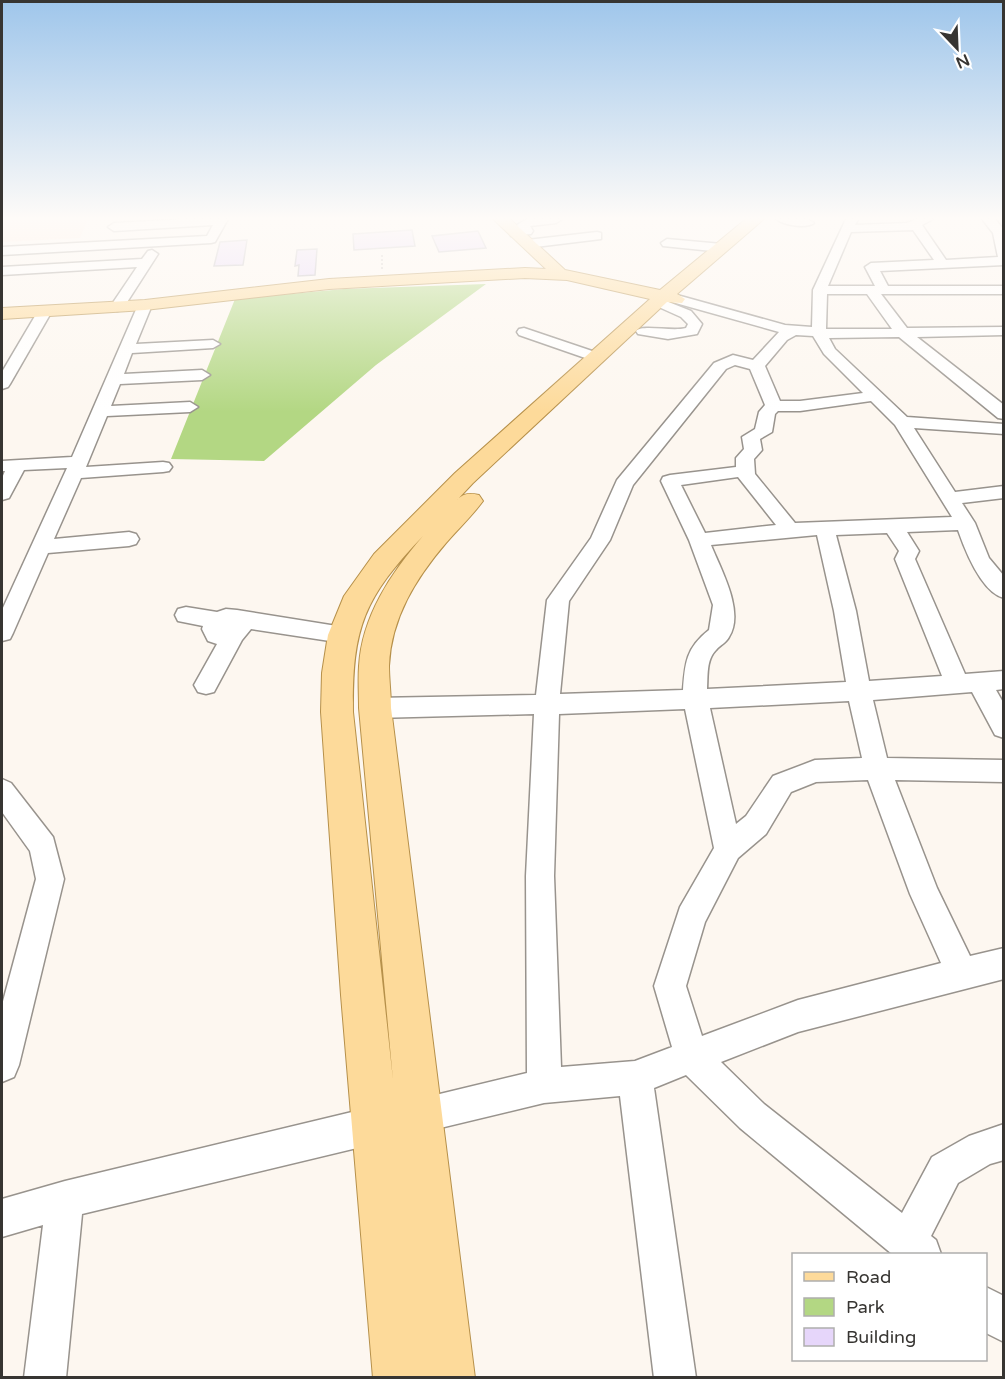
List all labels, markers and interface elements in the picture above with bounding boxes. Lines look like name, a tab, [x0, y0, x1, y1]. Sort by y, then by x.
north arrow	[927, 18, 987, 78]
text: N	[953, 49, 972, 73]
legend	[792, 1253, 987, 1361]
text: Road	[846, 1266, 891, 1288]
text: Park	[846, 1296, 885, 1318]
text: Building	[846, 1326, 916, 1348]

